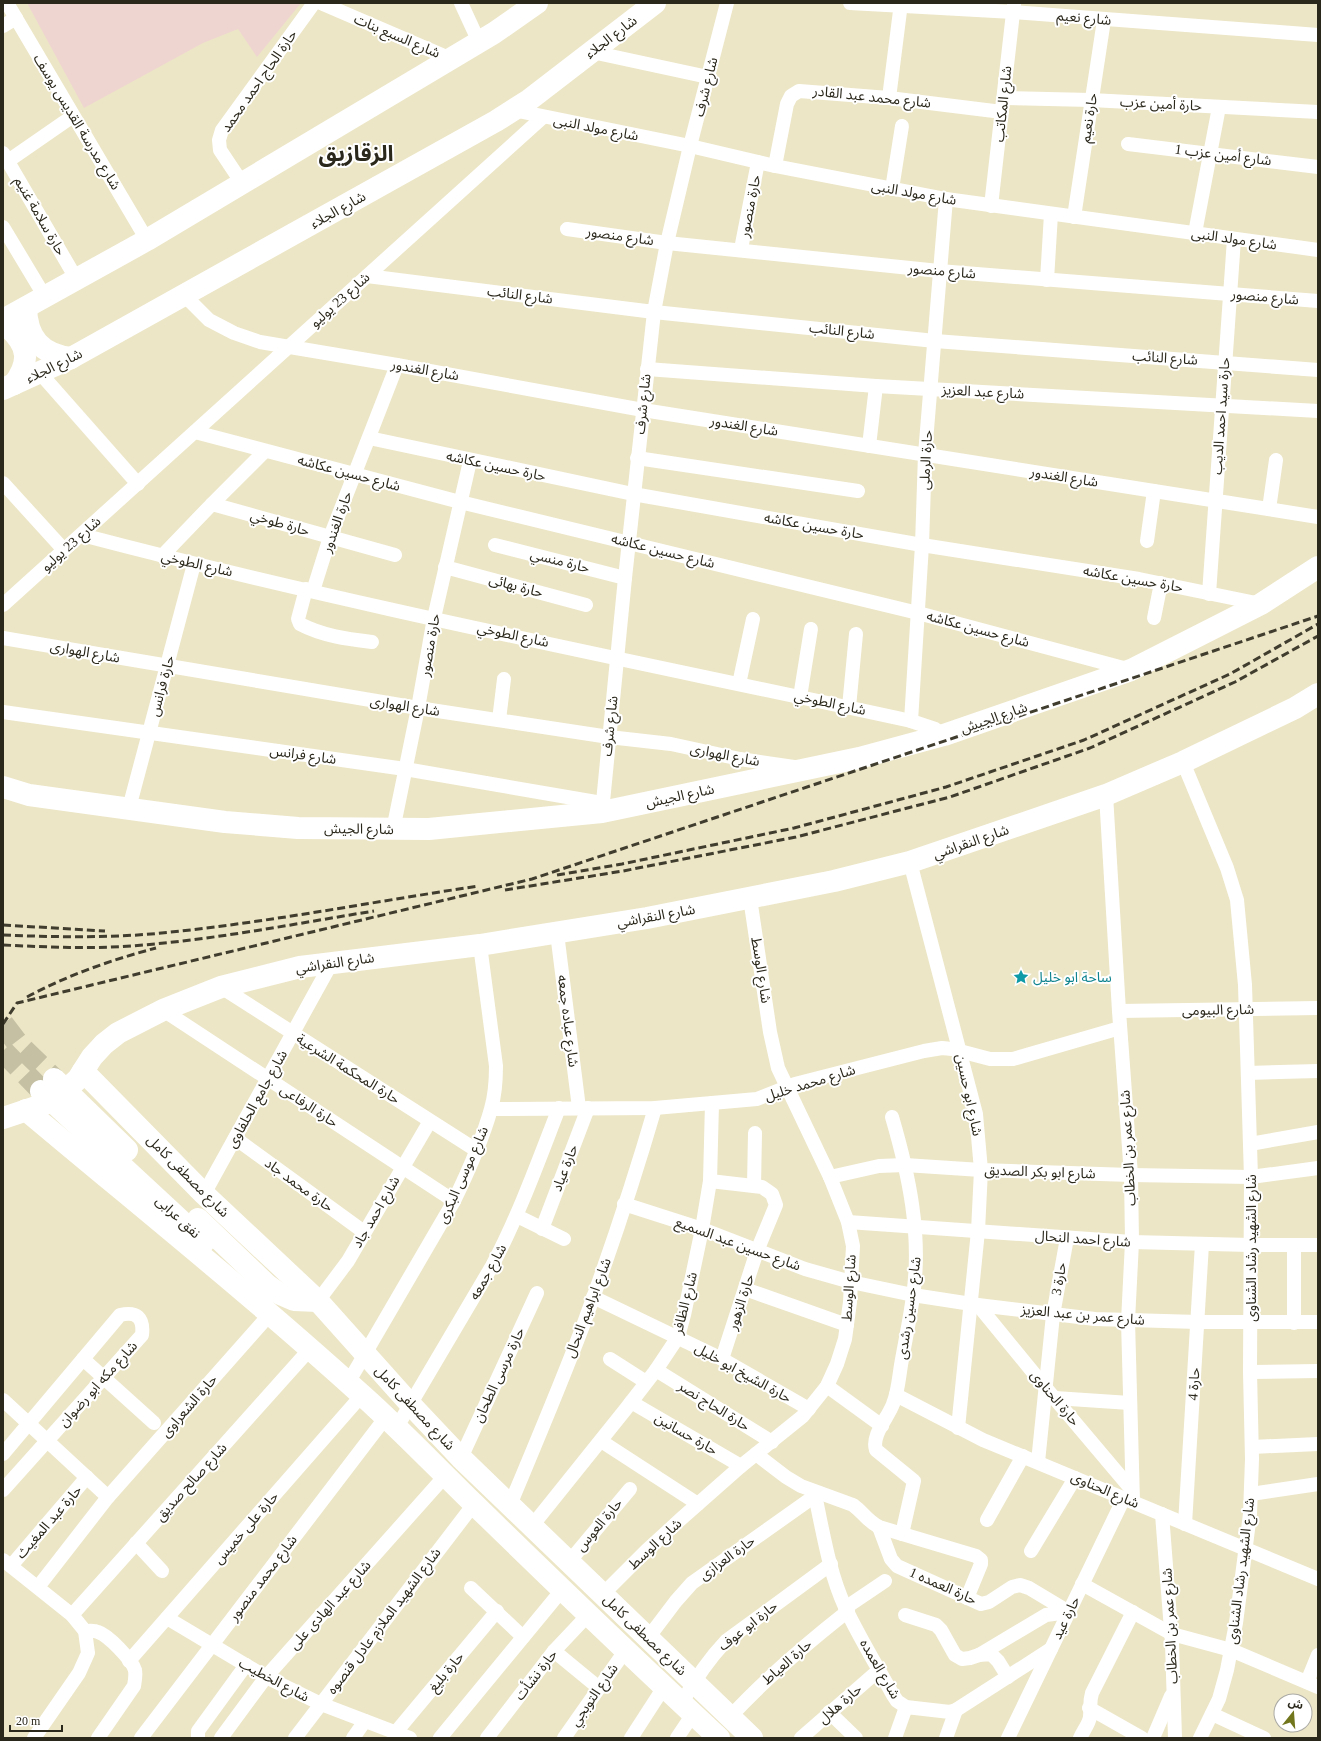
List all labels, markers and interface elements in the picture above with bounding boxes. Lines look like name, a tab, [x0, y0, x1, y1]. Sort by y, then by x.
street label: شارع نعيم	[1056, 8, 1112, 31]
street label: شارع السبع بنات	[351, 11, 442, 64]
street label: شارع الجلاء	[582, 13, 642, 64]
street label: حارة الحاج احمد محمد	[218, 27, 302, 137]
street label: شارع مدرسة القديس يوسف	[28, 51, 123, 194]
street label: شارع شرف	[691, 56, 724, 119]
street label: شارع المكاتب	[992, 65, 1017, 143]
street label: شارع محمد عبد القادر	[811, 83, 932, 114]
street label: حارة نعيم	[1078, 92, 1103, 144]
street label: حارة أمين عزب	[1120, 93, 1202, 115]
street label: شارع مولد النبى	[552, 112, 640, 147]
street label: شارع أمين عزب 1	[1173, 140, 1272, 171]
district label: الزقازيق	[319, 141, 393, 167]
street label: حارة سلامة غنيم	[9, 174, 69, 259]
street label: حارة منصور	[736, 174, 764, 240]
street label: شارع مولد النبى	[870, 178, 958, 211]
street label: شارع الجلاء	[308, 189, 370, 234]
street label: شارع منصور	[584, 224, 655, 251]
street label: شارع مولد النبى	[1190, 226, 1278, 255]
street label: شارع منصور	[906, 260, 977, 284]
street label: شارع 23 يوليو	[307, 269, 375, 333]
street label: شارع النائب	[486, 284, 554, 309]
street label: شارع منصور	[1229, 286, 1300, 310]
street label: شارع النائب	[808, 320, 875, 345]
street label: شارع الجلاء	[23, 346, 86, 389]
street label: شارع النائب	[1131, 348, 1198, 371]
street label: شارع الغندور	[388, 356, 460, 386]
street label: حارة سيد احمد الديب	[1209, 357, 1234, 475]
street label: شارع شرف	[632, 373, 657, 435]
street label: شارع عبد العزيز	[940, 382, 1025, 405]
street label: شارع الغندور	[707, 413, 779, 442]
street label: حارة الرملى	[917, 430, 936, 490]
street label: حارة حسين عكاشه	[445, 448, 547, 485]
street label: شارع حسين عكاشه	[295, 452, 402, 497]
street label: شارع الغندور	[1027, 464, 1099, 493]
street label: حارة الغندور	[319, 489, 356, 556]
street label: حارة طوخي	[248, 507, 311, 542]
street label: حارة حسين عكاشه	[763, 510, 865, 543]
street label: شارع 23 يوليو	[38, 513, 106, 577]
street label: شارع حسين عكاشه	[609, 531, 716, 574]
street label: حارة منسي	[528, 546, 591, 579]
street label: شارع الطوخي	[159, 548, 234, 583]
street label: حارة حسين عكاشه	[1082, 563, 1184, 596]
street label: حارة بهائى	[487, 572, 545, 601]
street label: شارع حسين عكاشه	[924, 608, 1031, 653]
street label: حارة منصور	[417, 613, 444, 679]
street label: شارع الطوخي	[475, 620, 550, 653]
street label: شارع الهوارى	[48, 638, 121, 668]
street label: حارة فرانس	[147, 654, 178, 718]
street label: شارع الطوخي	[792, 688, 867, 721]
street label: شارع الهوارى	[369, 693, 441, 722]
street label: شارع شرف	[599, 695, 624, 757]
street label: شارع الجيش	[959, 700, 1030, 739]
street label: شارع الهوارى	[688, 741, 761, 772]
street label: شارع فرانس	[268, 743, 337, 770]
street label: شارع الجيش	[644, 781, 716, 814]
street label: شارع الجيش	[324, 821, 394, 840]
street label: شارع النقراشي	[931, 822, 1012, 865]
street label: شارع النقراشي	[616, 902, 697, 933]
street label: شارع الوسط	[745, 936, 774, 1005]
street label: شارع النقراشي	[295, 950, 376, 979]
place icon: ساحة ابو خليل	[1012, 968, 1030, 986]
place label: ساحة ابو خليل	[1033, 970, 1112, 986]
street label: شارع عباده جمعه	[552, 974, 581, 1068]
street label: شارع البيومى	[1182, 1002, 1254, 1021]
street label: حارة المحكمة الشرعية	[293, 1031, 402, 1108]
street label: شارع جامع الحلفاوى	[224, 1048, 293, 1152]
street label: شارع ابو حسين	[950, 1053, 985, 1138]
street label: شارع محمد خليل	[763, 1062, 858, 1107]
street label: حارة الرفاعى	[277, 1082, 341, 1131]
street label: شارع عمر بن الخطاب	[1117, 1089, 1142, 1206]
street label: شارع موسى البكرى	[435, 1124, 494, 1227]
street label: شارع مصطفى كامل	[142, 1132, 232, 1222]
street label: حارة عياد	[549, 1142, 582, 1194]
street label: حارة محمد جاد	[261, 1155, 336, 1215]
street label: شارع ابو بكر الصديق	[984, 1163, 1096, 1184]
street label: شارع احمد جاد	[349, 1173, 405, 1252]
street label: شارع الشهيد رشاد الشناوى	[1244, 1174, 1262, 1322]
street label: نفق عرابى	[151, 1193, 203, 1243]
street label: شارع حسين عبد السميع	[672, 1214, 803, 1276]
street label: شارع احمد النحال	[1034, 1228, 1131, 1253]
street label: شارع جمعه	[467, 1242, 512, 1304]
street label: شارع الوسط	[839, 1254, 862, 1322]
street label: شارع ابراهيم النحال	[562, 1256, 617, 1361]
street label: شارع حسين رشدى	[894, 1256, 927, 1361]
street label: حارة 3	[1049, 1261, 1070, 1297]
street label: شارع الظافر	[670, 1270, 703, 1337]
street label: حارة الزهور	[725, 1272, 758, 1333]
street label: شارع عمر بن عبد العزيز	[1019, 1302, 1146, 1331]
street label: حارة مرسى الطحان	[470, 1325, 528, 1425]
street label: شارع مكه ابو رضوان	[56, 1338, 143, 1432]
street label: حارة الشيخ ابو خليل	[691, 1340, 794, 1408]
street label: شارع مصطفى كامل	[370, 1363, 458, 1455]
street label: حارة الحناوى	[1027, 1367, 1083, 1429]
street label: حارة 4	[1185, 1367, 1204, 1401]
street label: حارة الشعراوى	[158, 1372, 221, 1441]
street label: حارة الحاج نصر	[673, 1378, 752, 1436]
street label: حارة حسانين	[652, 1410, 720, 1459]
street label: شارع صالح صديق	[152, 1440, 232, 1526]
street label: شارع الحناوى	[1068, 1469, 1141, 1514]
street label: حارة عبد المغيث	[13, 1482, 86, 1562]
street label: حارة على خميس	[211, 1489, 282, 1568]
street label: حارة العوس	[573, 1496, 626, 1555]
street label: شارع الشهيد رشاد الشناوى	[1225, 1497, 1260, 1645]
street label: شارع الوسط	[625, 1516, 687, 1575]
street label: شارع محمد منصور	[225, 1532, 302, 1626]
street label: حارة العزازى	[696, 1533, 758, 1584]
street label: شارع الشهيد الملازم عادل قنصوه	[324, 1545, 446, 1699]
street label: شارع عبد الهادى على	[286, 1558, 376, 1654]
street label: حارة العمده 1	[907, 1564, 979, 1608]
street label: شارع عمر بن الخطاب	[1159, 1567, 1184, 1684]
street label: شارع مصطفى كامل	[598, 1592, 690, 1681]
street label: حارة عيد	[1049, 1594, 1084, 1642]
street label: حارة ابو عوف	[716, 1598, 781, 1654]
street label: حارة العياط	[759, 1636, 815, 1688]
street label: شارع العمده	[854, 1637, 903, 1703]
street label: حارة نشأت	[510, 1646, 561, 1704]
street label: حارة بليغ	[425, 1649, 469, 1697]
street label: شارع الخطيب	[235, 1655, 312, 1707]
street label: شارع التوبجي	[567, 1661, 624, 1731]
street label: حارة هلال	[815, 1681, 865, 1728]
north arrow	[1273, 1693, 1313, 1733]
text: ش	[1287, 1695, 1305, 1712]
scale bar	[10, 1707, 62, 1733]
text: 20 m	[16, 1714, 41, 1728]

